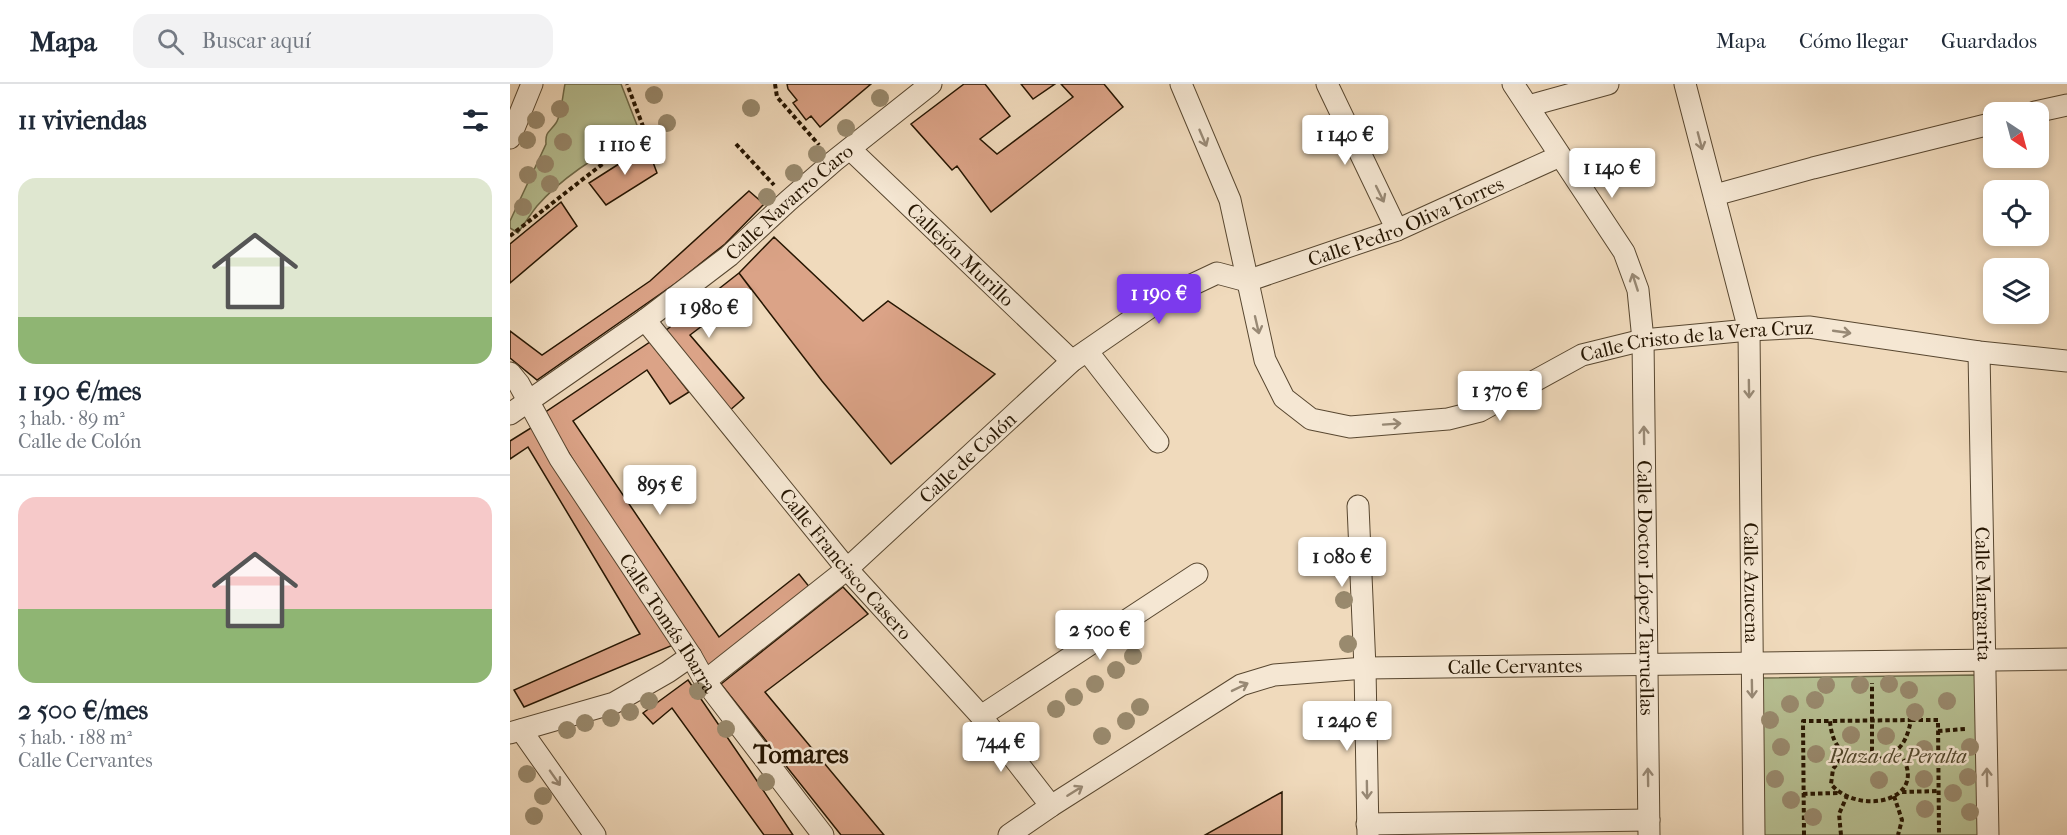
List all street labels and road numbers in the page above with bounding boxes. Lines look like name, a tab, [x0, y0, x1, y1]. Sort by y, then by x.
street label: Calle Navarro Caro	[721, 139, 858, 265]
street label: Calle Pedro Oliva Torres	[1305, 172, 1507, 271]
street label: Callejón Murillo	[902, 199, 1019, 312]
street label: Calle Cristo de la Vera Cruz	[1578, 316, 1814, 367]
street label: Calle de Colón	[915, 407, 1021, 508]
street label: Calle Doctor López Tarruellas	[1632, 460, 1659, 716]
street label: Calle Francisco Casero	[774, 484, 917, 645]
street label: Calle Azucena	[1739, 522, 1763, 644]
street label: Calle Margarita	[1970, 527, 1996, 662]
street label: Calle Tomás Ibarra	[614, 549, 721, 698]
street label: Calle Cervantes	[1447, 654, 1582, 679]

